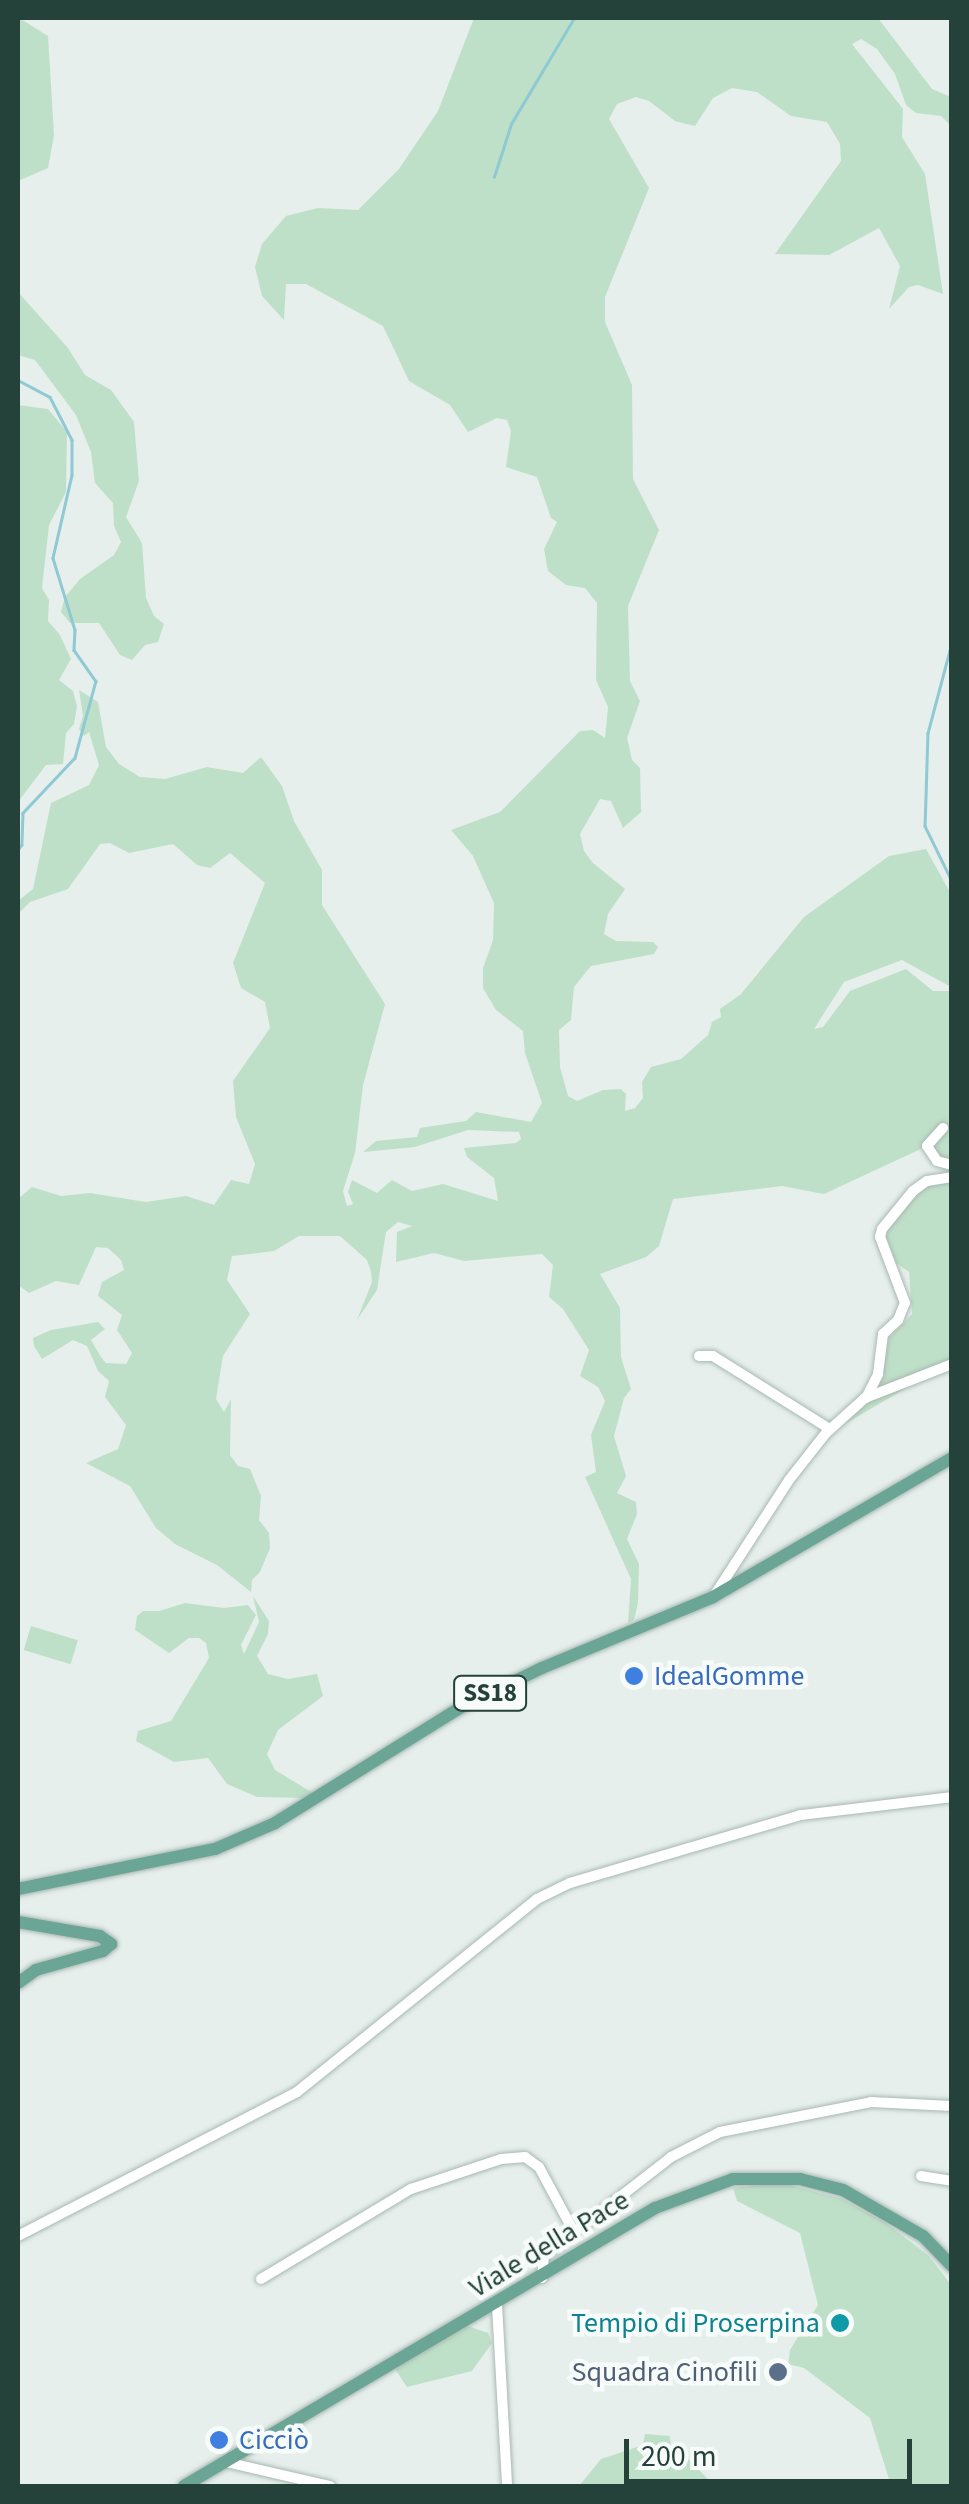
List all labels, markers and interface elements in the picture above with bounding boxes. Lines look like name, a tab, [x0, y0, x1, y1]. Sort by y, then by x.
place label: IdealGomme	[654, 1659, 804, 1693]
marker: IdealGomme	[623, 1665, 645, 1687]
road number: SS18	[452, 1673, 528, 1713]
street label: Viale della Pace	[463, 2183, 635, 2305]
place label: Tempio di Proserpina	[571, 2306, 820, 2340]
marker: Tempio di Proserpina	[829, 2312, 851, 2334]
place label: Squadra Cinofili	[571, 2355, 758, 2389]
marker: Squadra Cinofili	[767, 2361, 789, 2383]
scale bar	[629, 2419, 916, 2481]
place label: Cicciò	[239, 2423, 309, 2457]
marker: Cicciò	[208, 2429, 230, 2451]
text: 200 m	[641, 2435, 717, 2478]

